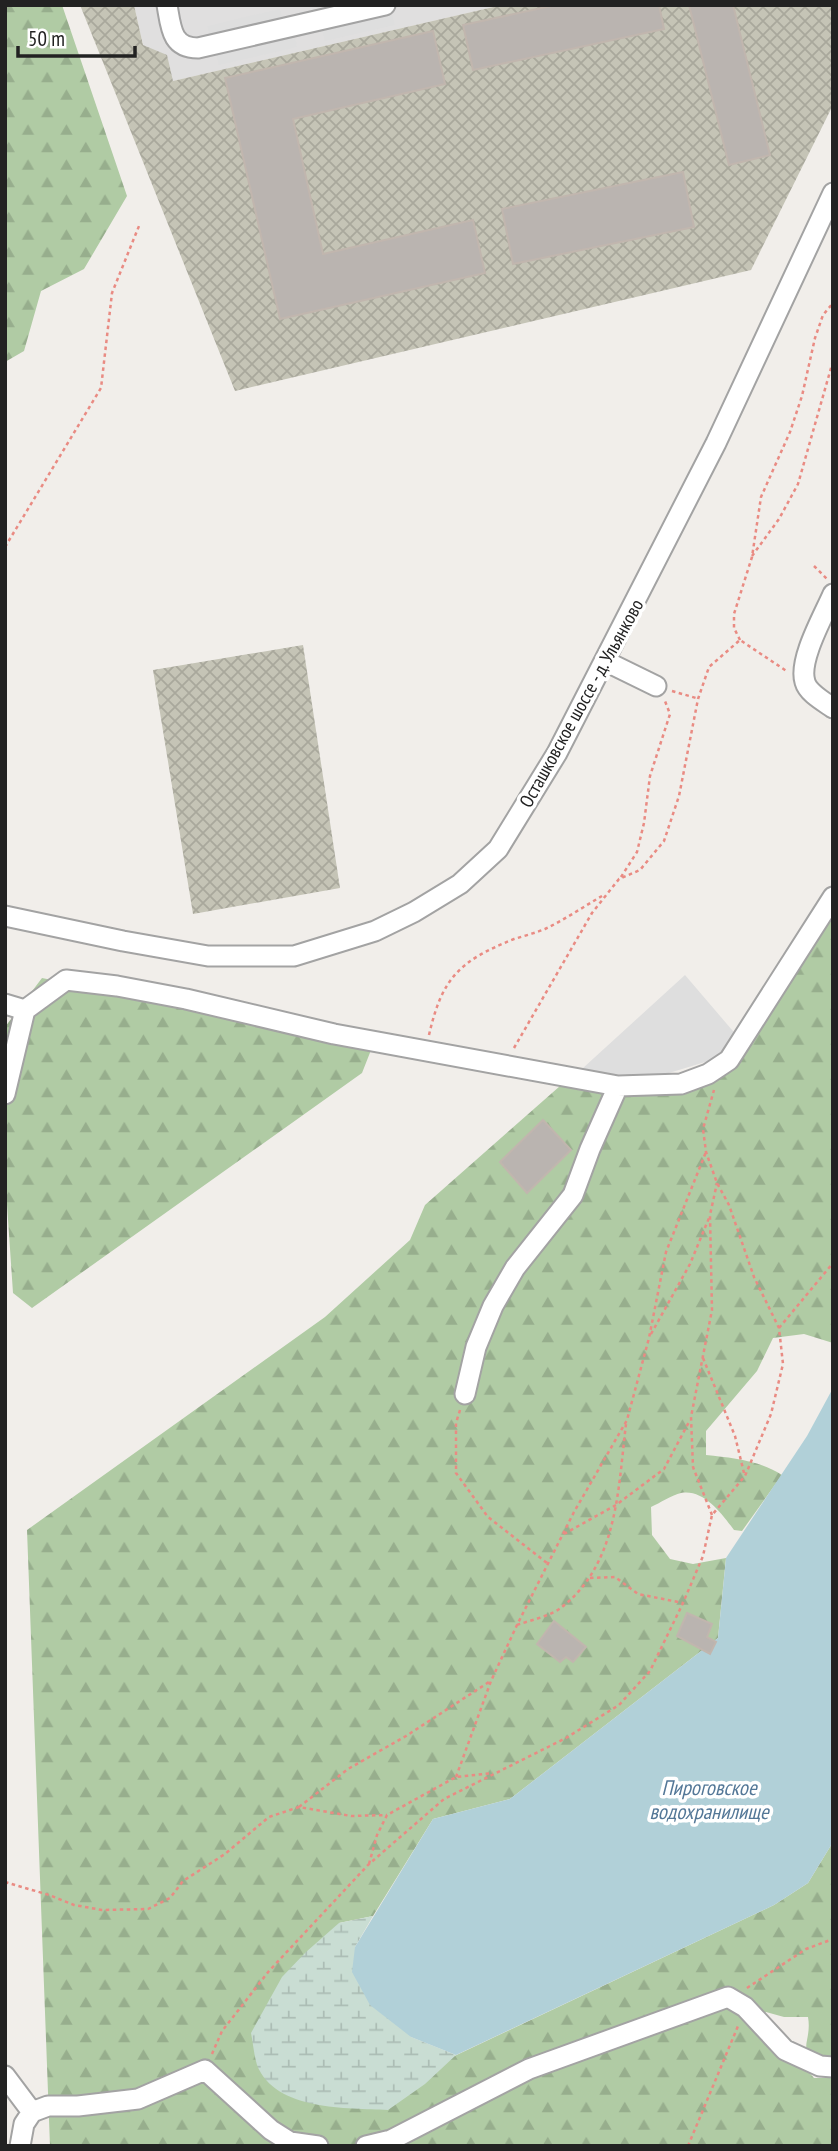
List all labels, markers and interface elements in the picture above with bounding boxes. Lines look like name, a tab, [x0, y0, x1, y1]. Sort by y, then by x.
scale bar	[18, 14, 135, 58]
text: 50 m	[28, 25, 65, 52]
street label: Осташковское шоссе - д. Ульянково	[514, 595, 648, 811]
water label: Пироговское водохранилище	[649, 1774, 770, 1825]

